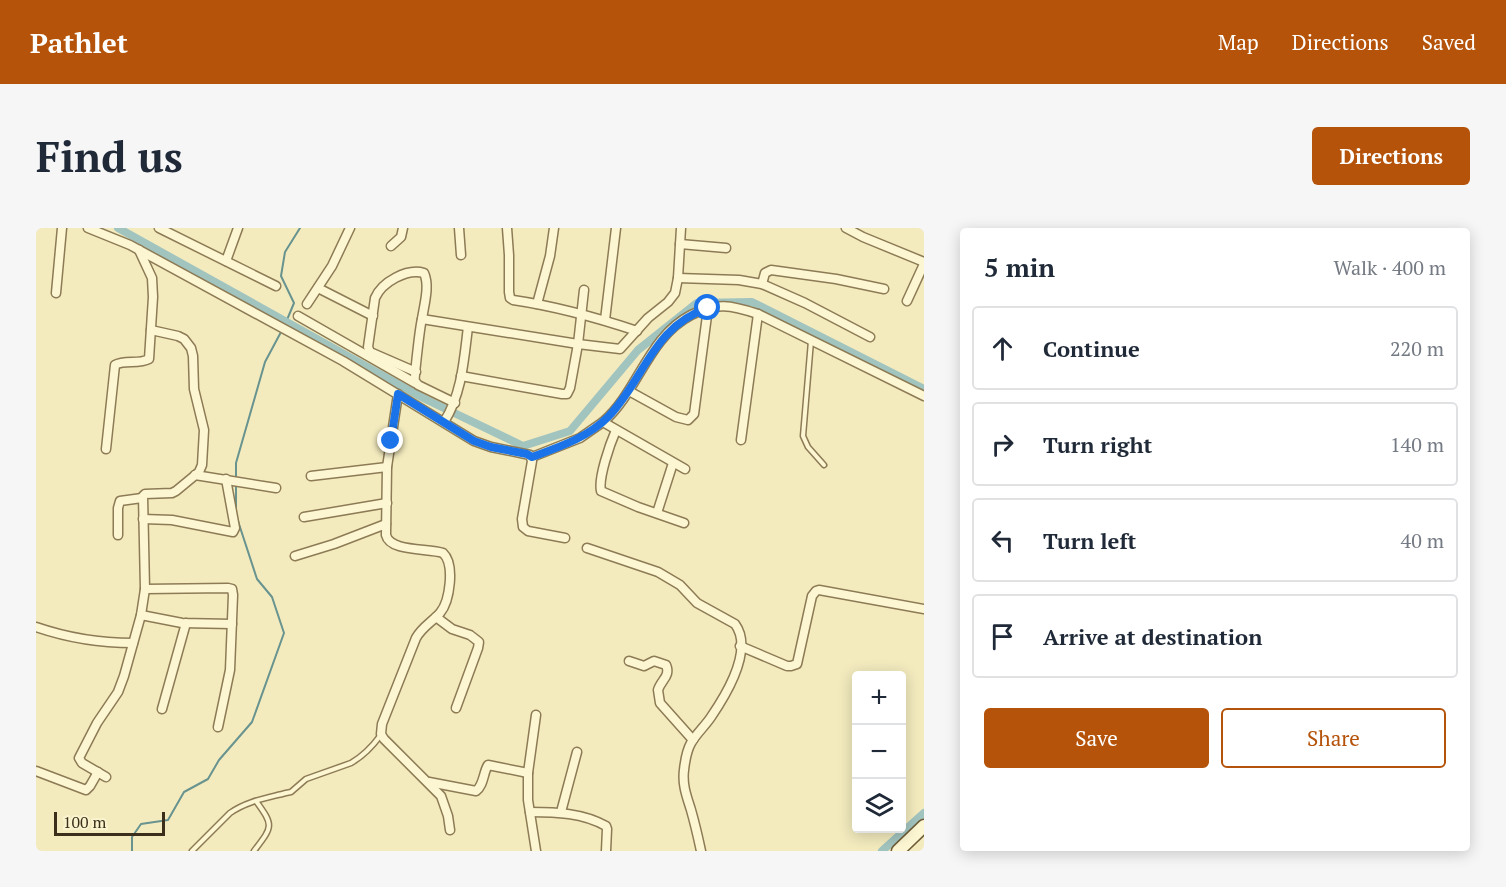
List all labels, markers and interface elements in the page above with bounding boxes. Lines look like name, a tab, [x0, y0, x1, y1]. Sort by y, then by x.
text: Pathlet	[30, 24, 128, 61]
text: Map	[1218, 28, 1259, 56]
text: Directions	[1292, 28, 1389, 56]
text: Saved	[1422, 28, 1476, 56]
button: Directions	[1312, 127, 1470, 185]
text: Find us	[36, 128, 183, 184]
text: 5 min	[984, 250, 1055, 284]
text: Walk · 400 m	[1334, 254, 1446, 281]
route start	[694, 294, 720, 320]
icon: ahead	[986, 332, 1019, 365]
text: Continue	[1043, 334, 1140, 363]
text: 220 m	[1390, 335, 1444, 362]
route end	[377, 427, 403, 453]
icon: right	[986, 428, 1019, 461]
text: Turn right	[1043, 430, 1152, 459]
text: 140 m	[1390, 431, 1444, 458]
icon: left	[986, 524, 1019, 557]
text: Turn left	[1043, 526, 1136, 555]
text: 40 m	[1401, 527, 1444, 554]
icon: arrive	[986, 620, 1019, 653]
text: Arrive at destination	[1043, 622, 1262, 651]
map controls	[852, 671, 906, 833]
button: +	[852, 671, 906, 725]
button: Save	[984, 708, 1209, 768]
button: Share	[1221, 708, 1446, 768]
button: −	[852, 725, 906, 779]
button: layers	[852, 779, 906, 833]
scale bar	[54, 809, 165, 836]
text: 100 m	[63, 811, 106, 833]

